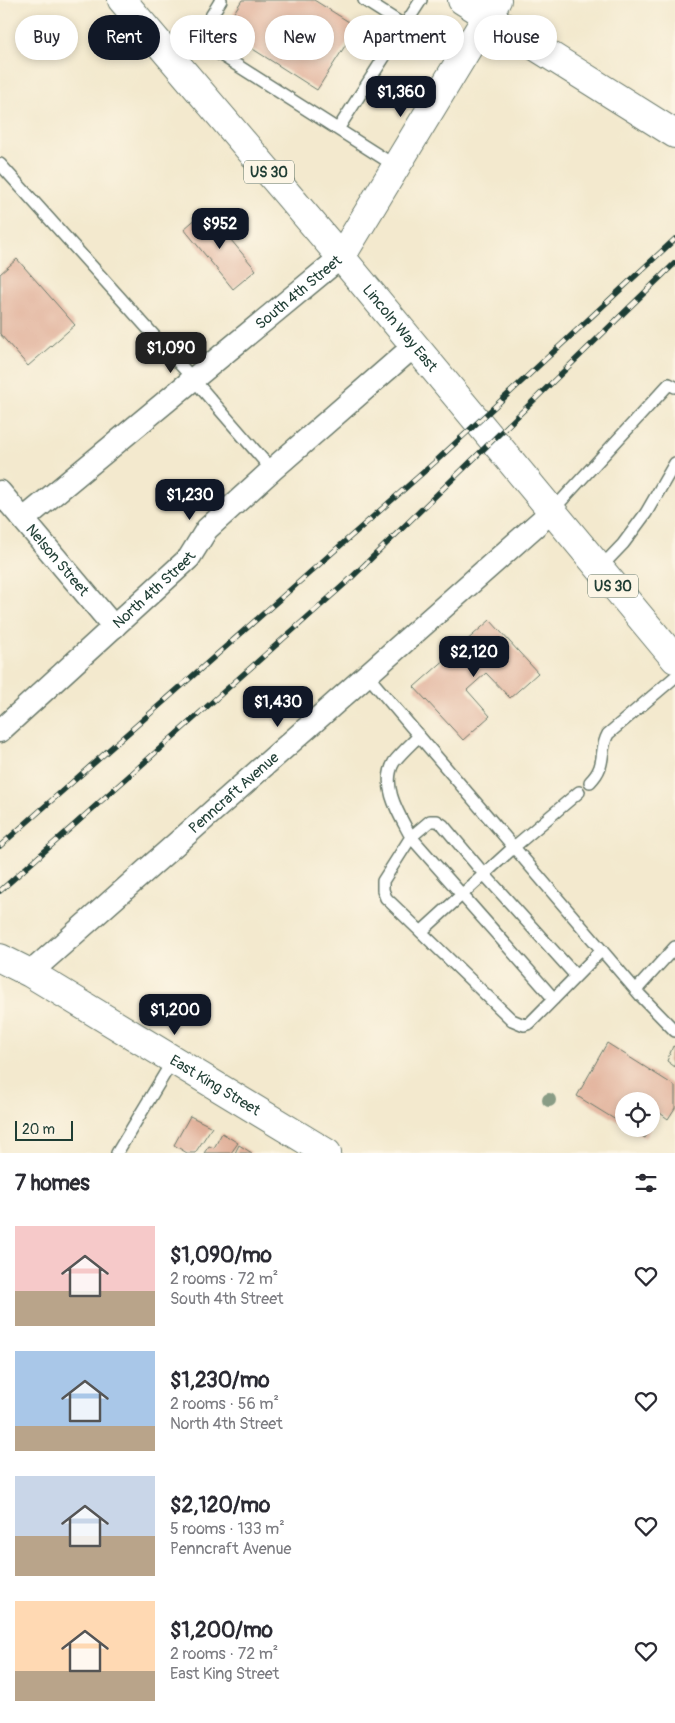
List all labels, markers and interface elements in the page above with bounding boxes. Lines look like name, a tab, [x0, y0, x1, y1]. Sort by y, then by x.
chip: Buy	[15, 15, 78, 60]
chip: Rent	[88, 15, 160, 60]
chip: Filters	[170, 15, 255, 60]
chip: New	[265, 15, 334, 60]
chip: Apartment	[344, 15, 464, 60]
chip: House	[474, 15, 557, 60]
pin: $1,360	[360, 76, 442, 118]
text: $1,360	[377, 82, 425, 102]
road number: US 30	[244, 160, 294, 183]
pin: $952	[190, 208, 250, 250]
text: $952	[203, 214, 237, 234]
street label: South 4th Street	[252, 251, 347, 334]
street label: Lincoln Way East	[358, 281, 442, 377]
pin: $1,090	[130, 332, 212, 374]
text: $1,090	[146, 338, 196, 358]
pin: $1,230	[149, 478, 231, 521]
text: $1,230	[166, 485, 214, 505]
street label: Nelson Street	[21, 520, 93, 601]
street label: North 4th Street	[109, 548, 201, 633]
road number: US 30	[588, 574, 638, 598]
pin: $2,120	[433, 636, 515, 678]
text: $2,120	[450, 642, 498, 662]
pin: $1,430	[237, 686, 319, 728]
text: $1,430	[254, 692, 302, 712]
street label: Penncraft Avenue	[185, 748, 283, 838]
pin: $1,200	[134, 994, 216, 1036]
text: $1,200	[150, 1000, 200, 1020]
street label: East King Street	[166, 1051, 264, 1121]
map controls	[615, 1092, 660, 1137]
button: locate	[615, 1092, 660, 1137]
scale bar	[15, 1118, 72, 1141]
text: 20 m	[22, 1121, 55, 1138]
icon: filters	[632, 1169, 660, 1197]
text: 7 homes	[15, 1170, 90, 1197]
text: $1,090/mo	[170, 1242, 272, 1269]
icon: home	[55, 1246, 115, 1306]
icon: heart	[632, 1262, 660, 1290]
text: 2 rooms · 72 m²	[170, 1269, 278, 1289]
text: South 4th Street	[170, 1289, 284, 1309]
text: $1,230/mo	[170, 1367, 270, 1394]
icon: home	[55, 1371, 115, 1431]
icon: heart	[632, 1387, 660, 1415]
text: 2 rooms · 56 m²	[170, 1394, 279, 1414]
text: North 4th Street	[170, 1414, 283, 1434]
text: $2,120/mo	[170, 1492, 270, 1519]
icon: home	[55, 1496, 115, 1556]
icon: heart	[632, 1512, 660, 1540]
text: 5 rooms · 133 m²	[170, 1519, 285, 1539]
text: Penncraft Avenue	[170, 1539, 291, 1559]
text: $1,200/mo	[170, 1617, 273, 1644]
icon: home	[55, 1621, 115, 1681]
icon: heart	[632, 1637, 660, 1665]
text: 2 rooms · 72 m²	[170, 1644, 278, 1664]
text: East King Street	[170, 1664, 279, 1684]

